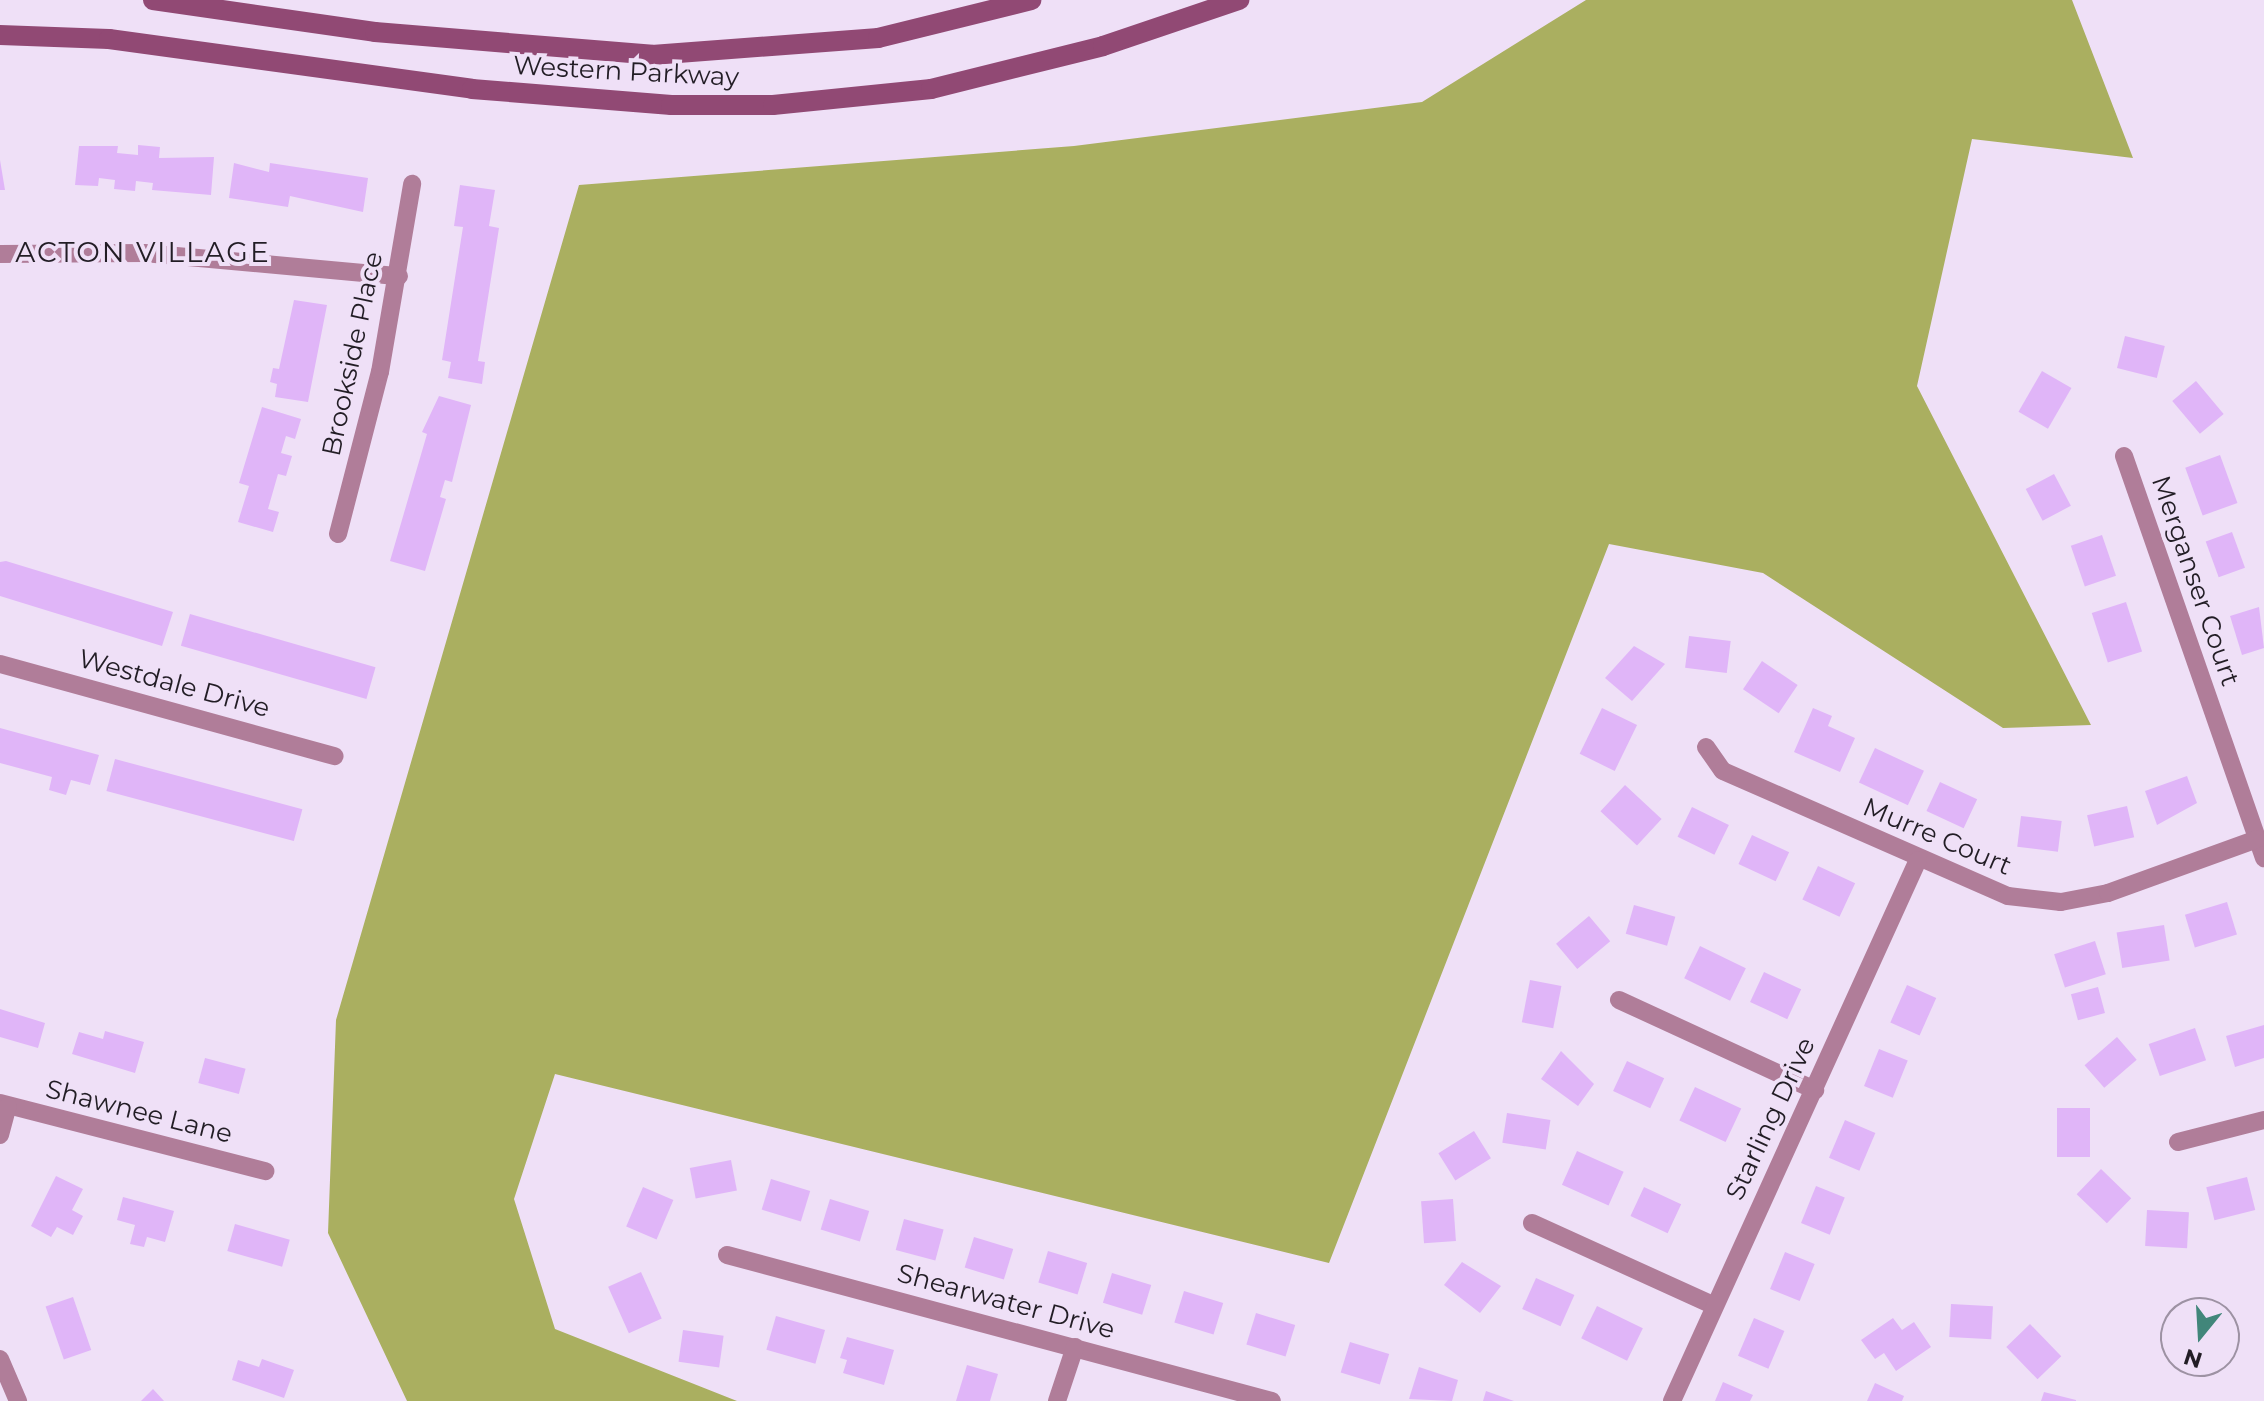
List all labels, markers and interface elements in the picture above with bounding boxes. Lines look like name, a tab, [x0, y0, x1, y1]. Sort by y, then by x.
street label: Western Parkway	[512, 51, 740, 93]
district label: ACTON VILLAGE	[15, 235, 271, 269]
street label: Brookside Place	[316, 249, 390, 459]
street label: Merganser Court	[2144, 472, 2246, 690]
street label: Westdale Drive	[75, 644, 273, 724]
street label: Murre Court	[1858, 792, 2016, 882]
street label: Starling Drive	[1720, 1033, 1822, 1205]
street label: Shawnee Lane	[42, 1074, 236, 1150]
street label: Shearwater Drive	[894, 1258, 1118, 1346]
north arrow	[2160, 1297, 2240, 1377]
text: N	[2180, 1343, 2206, 1374]

